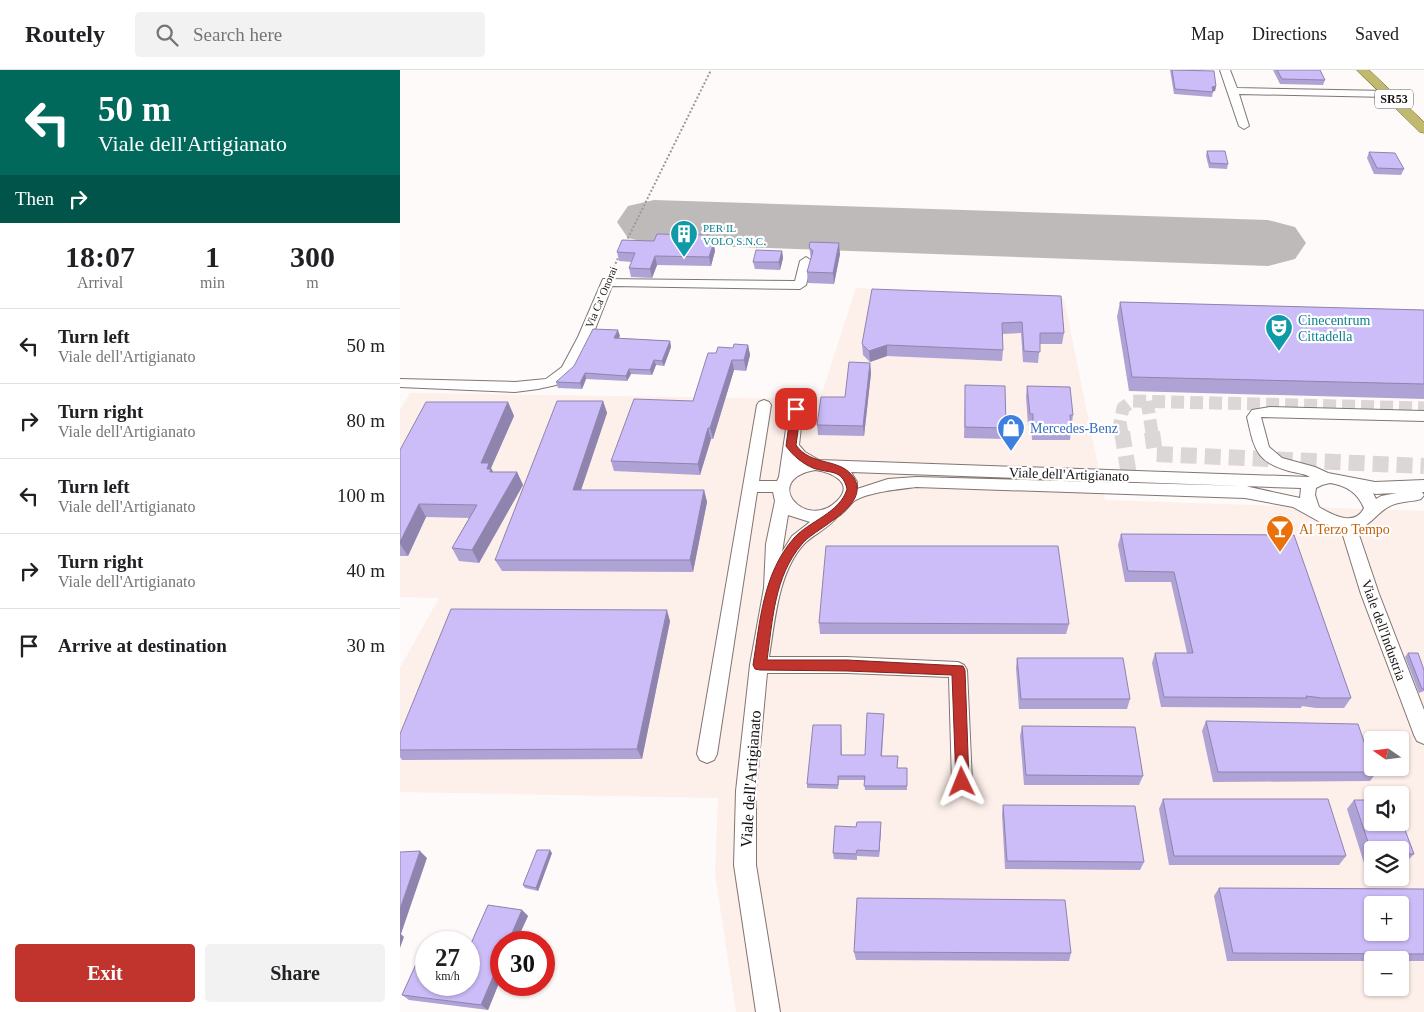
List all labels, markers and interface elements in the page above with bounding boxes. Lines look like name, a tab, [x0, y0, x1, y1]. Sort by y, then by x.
search box	[135, 12, 485, 57]
text: Routely	[25, 21, 105, 47]
icon: search	[153, 21, 181, 49]
text: Search here	[193, 24, 282, 45]
text: Map	[1191, 24, 1224, 44]
text: Directions	[1252, 24, 1327, 44]
text: Saved	[1355, 24, 1399, 44]
icon: left	[15, 90, 80, 155]
text: 50 m	[98, 90, 171, 129]
road number: SR53	[1375, 90, 1413, 108]
text: Viale dell'Artigianato	[98, 131, 287, 156]
icon: right	[64, 185, 92, 213]
text: Then	[15, 188, 54, 209]
building icon: PER IL VOLO S.N.C.	[669, 219, 699, 258]
place label: PER IL VOLO S.N.C.	[703, 222, 766, 247]
text: 18:07	[65, 240, 135, 273]
text: 1	[205, 240, 220, 273]
text: 300	[290, 240, 335, 273]
street label: Via Ca' Onorai	[583, 265, 619, 329]
text: Arrival	[77, 274, 123, 291]
text: min	[200, 274, 225, 291]
text: m	[306, 274, 319, 291]
theatre icon: Cinecentrum Cittadella	[1264, 313, 1294, 352]
place label: Cinecentrum Cittadella	[1298, 313, 1370, 344]
text: Turn left	[58, 326, 130, 347]
icon: left	[15, 332, 43, 360]
text: 50 m	[346, 335, 385, 356]
text: Viale dell'Artigianato	[58, 348, 195, 365]
pin	[775, 388, 817, 430]
icon: arrive	[782, 395, 810, 423]
text: Turn right	[58, 401, 143, 422]
icon: right	[15, 407, 43, 435]
text: 80 m	[346, 410, 385, 431]
shop icon: Mercedes-Benz	[996, 413, 1026, 452]
place label: Mercedes-Benz	[1030, 421, 1118, 436]
text: Viale dell'Artigianato	[58, 423, 195, 440]
street label: Viale dell'Artigianato	[1009, 465, 1129, 484]
text: Turn left	[58, 476, 130, 497]
icon: left	[15, 482, 43, 510]
text: 100 m	[337, 485, 385, 506]
text: Viale dell'Artigianato	[58, 498, 195, 515]
bar icon: Al Terzo Tempo	[1265, 514, 1295, 553]
place label: Al Terzo Tempo	[1299, 522, 1390, 537]
text: Turn right	[58, 551, 143, 572]
icon: right	[15, 557, 43, 585]
text: 40 m	[346, 560, 385, 581]
text: Viale dell'Artigianato	[58, 573, 195, 590]
street label: Viale dell'Industria	[1358, 578, 1409, 683]
icon: arrive	[15, 632, 43, 660]
text: Arrive at destination	[58, 635, 227, 656]
text: 30 m	[346, 635, 385, 656]
street label: Viale dell'Artigianato	[737, 710, 765, 848]
north arrow	[1364, 731, 1409, 776]
map controls	[1364, 731, 1409, 996]
position arrow	[935, 755, 987, 807]
button: sound	[1364, 786, 1409, 831]
button: layers	[1364, 841, 1409, 886]
button: +	[1364, 896, 1409, 941]
speed limit sign: 30	[490, 931, 555, 996]
button: Exit	[15, 944, 195, 1002]
button: Share	[205, 944, 385, 1002]
text: 27	[435, 944, 460, 971]
button: −	[1364, 951, 1409, 996]
text: km/h	[435, 969, 460, 983]

